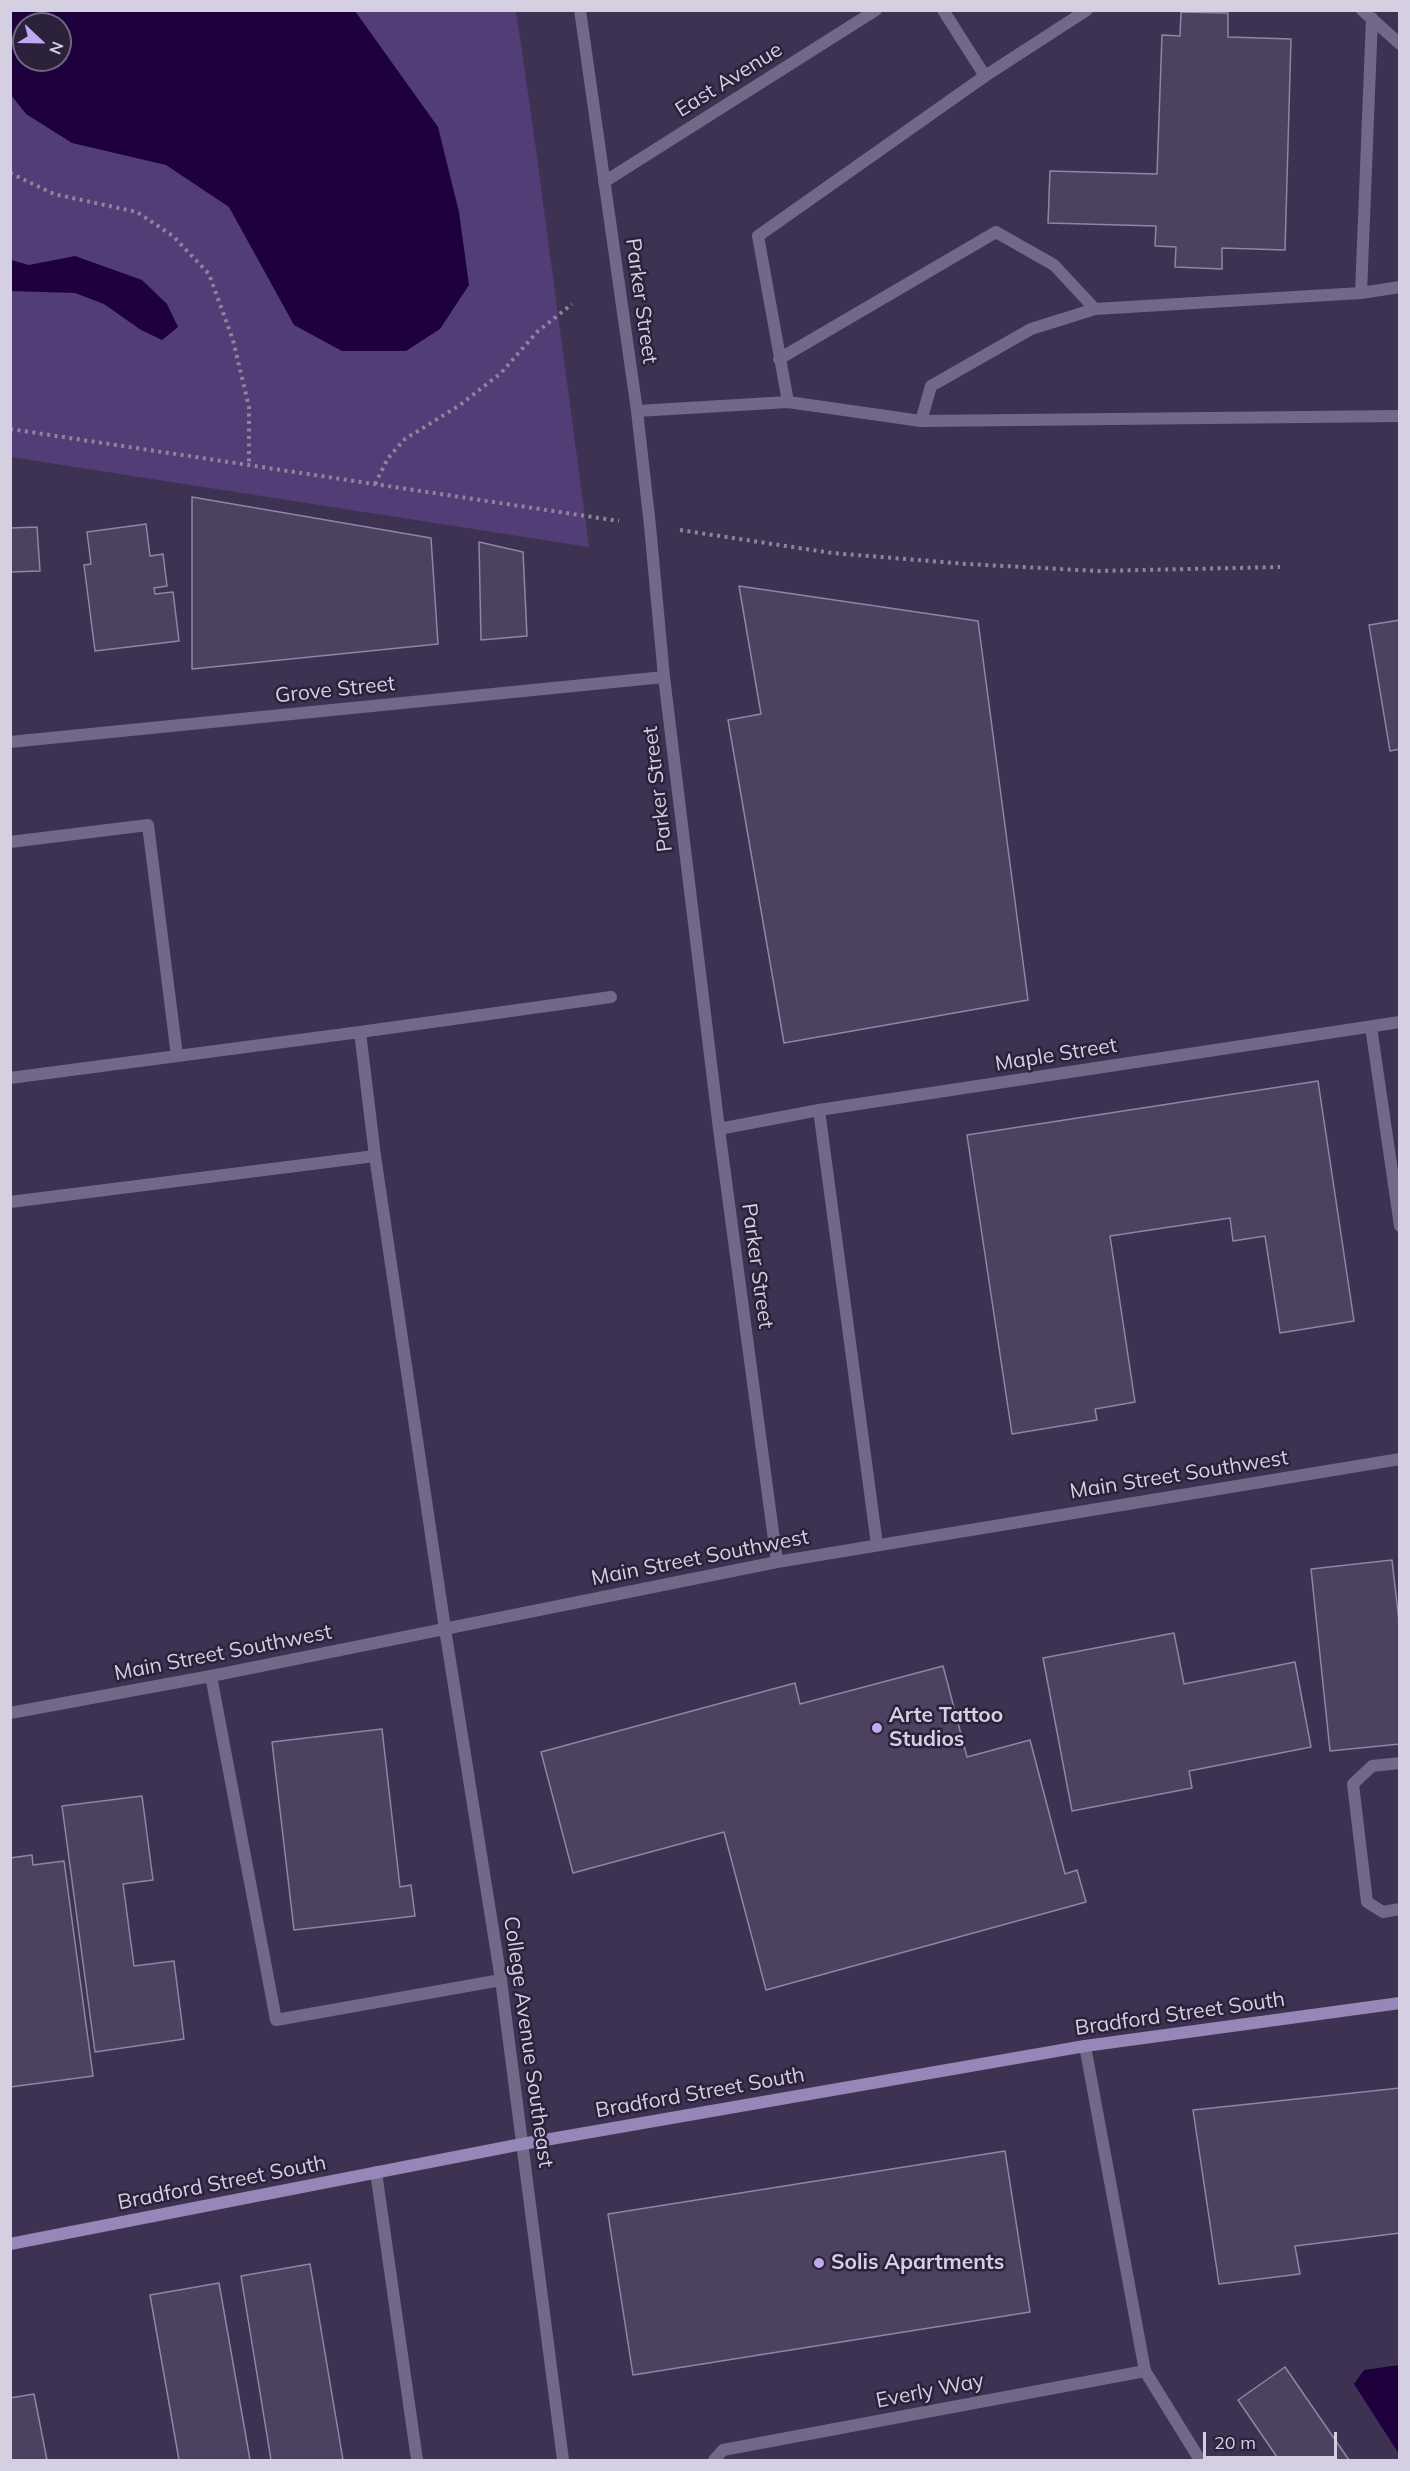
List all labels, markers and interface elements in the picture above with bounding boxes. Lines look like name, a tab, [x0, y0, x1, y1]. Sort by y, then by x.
north arrow	[12, 12, 72, 72]
street label: East Avenue	[671, 37, 787, 123]
text: N	[45, 39, 68, 57]
street label: Parker Street	[620, 237, 662, 365]
street label: Grove Street	[274, 671, 396, 709]
street label: Parker Street	[638, 725, 678, 853]
street label: Maple Street	[993, 1033, 1119, 1077]
street label: Parker Street	[736, 1202, 778, 1330]
street label: Main Street Southwest	[1068, 1445, 1290, 1505]
street label: Main Street Southwest	[589, 1525, 811, 1591]
street label: Main Street Southwest	[112, 1620, 334, 1686]
place label: Arte Tattoo Studios	[889, 1703, 1003, 1753]
marker: Arte Tattoo Studios	[870, 1721, 884, 1735]
street label: College Avenue Southeast	[498, 1915, 558, 2169]
street label: Bradford Street South	[1073, 1987, 1287, 2041]
street label: Bradford Street South	[594, 2062, 806, 2124]
street label: Bradford Street South	[116, 2150, 328, 2216]
place label: Solis Apartments	[831, 2250, 1004, 2276]
marker: Solis Apartments	[812, 2256, 826, 2270]
street label: Everly Way	[874, 2368, 986, 2414]
scale bar	[1206, 2420, 1340, 2458]
text: 20 m	[1214, 2431, 1256, 2454]

